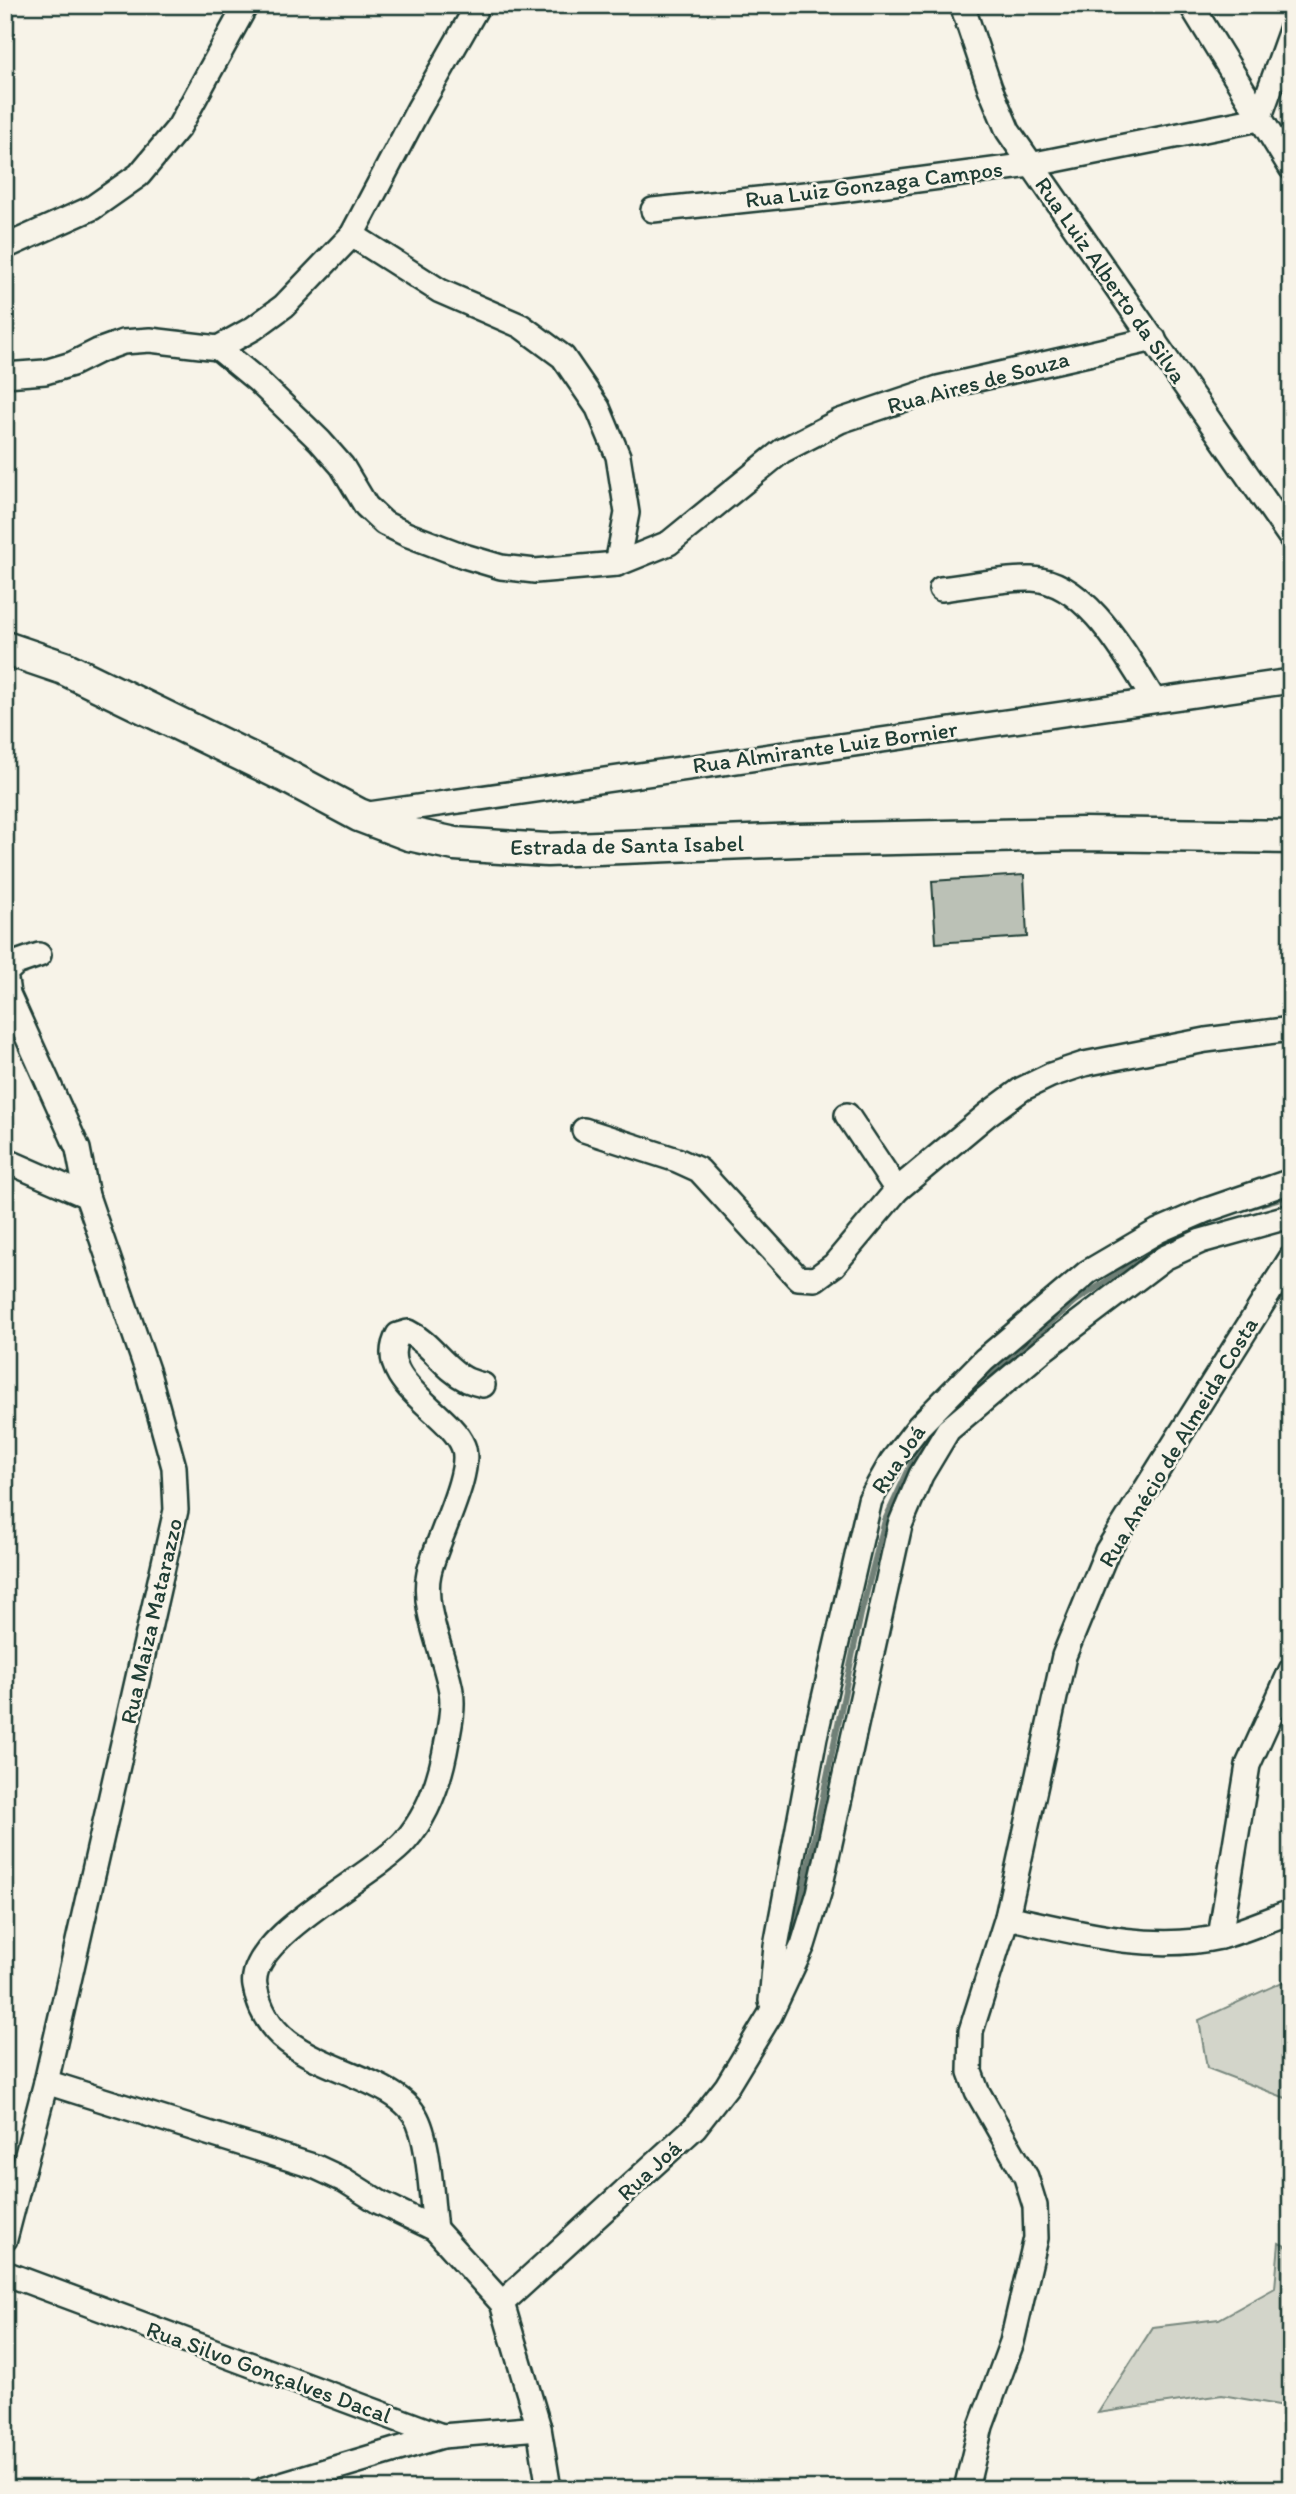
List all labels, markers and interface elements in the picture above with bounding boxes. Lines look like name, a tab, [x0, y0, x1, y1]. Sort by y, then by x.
street label: Rua Luiz Gonzaga Campos	[744, 154, 1004, 214]
street label: Rua Luiz Alberto da Silva	[1029, 171, 1193, 389]
street label: Rua Aires de Souza	[884, 344, 1072, 420]
street label: Rua Almirante Luiz Bornier	[691, 715, 959, 779]
street label: Estrada de Santa Isabel	[510, 829, 745, 861]
street label: Rua Anécio de Almeida Costa	[1092, 1312, 1264, 1572]
street label: Rua Joá	[865, 1419, 931, 1499]
street label: Rua Maiza Matarazzo	[114, 1515, 188, 1727]
street label: Rua Joá	[611, 2133, 687, 2207]
street label: Rua Silvo Gonçalves Dacal	[143, 2315, 396, 2430]

